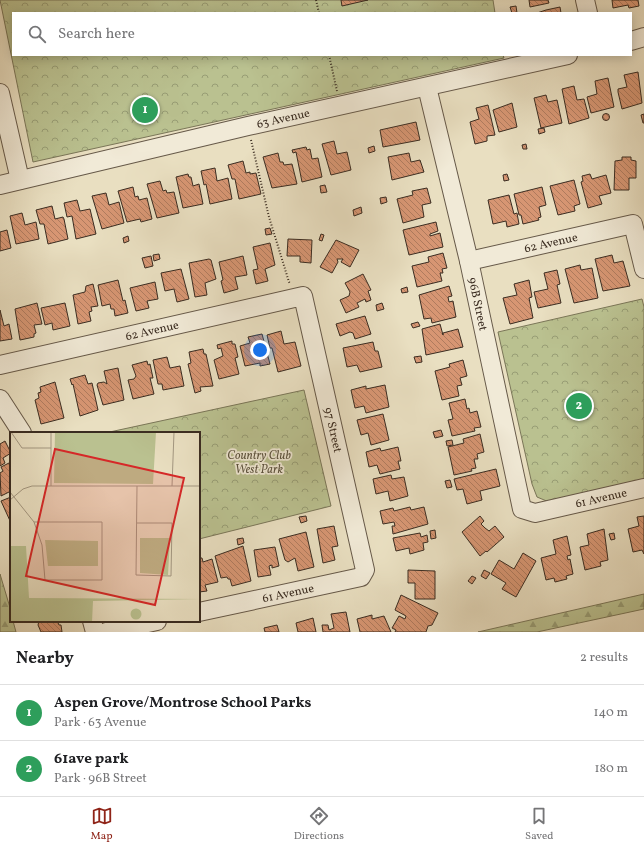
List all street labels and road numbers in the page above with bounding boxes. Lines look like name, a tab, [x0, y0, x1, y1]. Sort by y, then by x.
street label: 63 Avenue	[255, 105, 312, 133]
street label: 62 Avenue	[523, 230, 580, 257]
street label: 96B Street	[464, 276, 491, 332]
street label: 62 Avenue	[124, 317, 181, 345]
street label: 97 Street	[319, 406, 345, 454]
street label: 61 Avenue	[574, 485, 629, 512]
street label: 61 Avenue	[261, 581, 316, 607]

